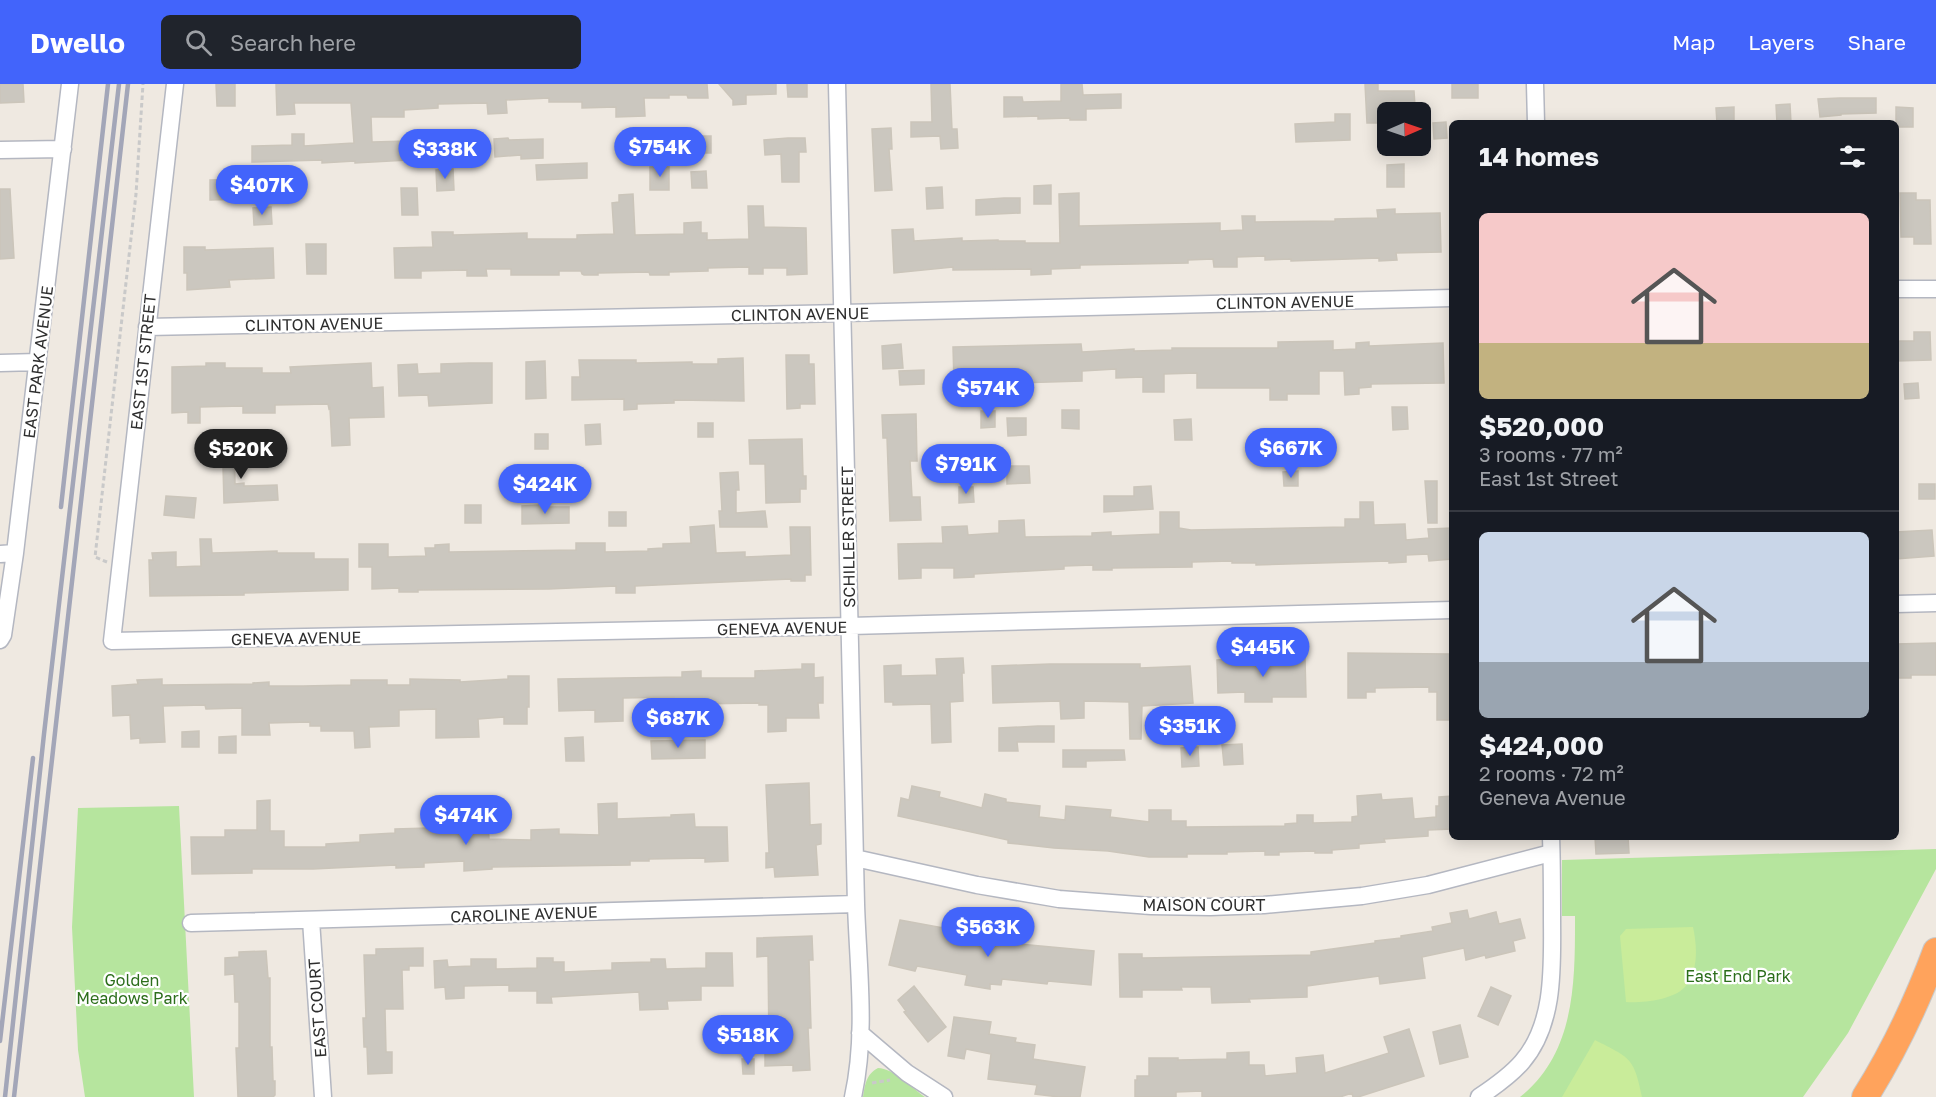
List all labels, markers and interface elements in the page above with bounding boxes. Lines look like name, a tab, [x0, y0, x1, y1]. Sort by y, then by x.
search box	[161, 15, 581, 69]
text: Dwello	[30, 26, 125, 59]
icon: search	[182, 26, 215, 59]
text: Search here	[230, 29, 356, 56]
text: Map	[1672, 29, 1715, 55]
text: Layers	[1748, 29, 1815, 55]
text: Share	[1848, 29, 1906, 55]
north arrow	[1377, 102, 1431, 156]
map controls	[1377, 102, 1431, 156]
pin: $754K	[618, 127, 702, 178]
pin: $338K	[403, 129, 487, 180]
text: $754K	[628, 134, 692, 158]
text: $338K	[412, 136, 478, 160]
icon: filters	[1836, 140, 1869, 173]
text: 14 homes	[1479, 141, 1599, 172]
pin: $407K	[220, 165, 304, 216]
text: $407K	[230, 172, 294, 196]
icon: home	[1620, 252, 1728, 360]
street label: EAST PARK AVENUE	[19, 285, 57, 439]
street label: CLINTON AVENUE	[1216, 291, 1354, 313]
street label: EAST 1ST STREET	[126, 293, 160, 431]
street label: CLINTON AVENUE	[731, 303, 869, 325]
street label: CLINTON AVENUE	[245, 313, 383, 335]
pin: $574K	[946, 368, 1030, 419]
text: $574K	[956, 375, 1020, 399]
text: $520,000	[1479, 411, 1604, 442]
pin: $667K	[1249, 428, 1333, 479]
pin: $520K	[199, 429, 283, 480]
text: $667K	[1259, 435, 1323, 459]
text: $520K	[208, 436, 274, 460]
text: 3 rooms · 77 m²	[1479, 442, 1623, 466]
pin: $791K	[924, 444, 1008, 495]
text: $791K	[935, 451, 997, 475]
pin: $424K	[503, 464, 587, 515]
street label: SCHILLER STREET	[837, 466, 859, 608]
text: East 1st Street	[1479, 466, 1618, 490]
text: $424K	[512, 471, 578, 495]
icon: home	[1620, 571, 1728, 679]
street label: GENEVA AVENUE	[717, 617, 847, 639]
street label: GENEVA AVENUE	[231, 627, 361, 649]
pin: $445K	[1221, 627, 1305, 678]
text: $445K	[1230, 634, 1296, 658]
pin: $687K	[636, 698, 720, 749]
text: $687K	[646, 705, 710, 729]
pin: $351K	[1148, 706, 1232, 757]
text: $351K	[1159, 713, 1221, 737]
text: $424,000	[1479, 730, 1604, 761]
text: 2 rooms · 72 m²	[1479, 761, 1624, 785]
text: Geneva Avenue	[1479, 785, 1626, 809]
pin: $474K	[424, 795, 508, 846]
text: $474K	[434, 802, 498, 826]
street label: MAISON COURT	[1143, 895, 1265, 915]
street label: CAROLINE AVENUE	[450, 901, 598, 927]
pin: $563K	[946, 907, 1030, 958]
text: $563K	[956, 914, 1021, 938]
street label: EAST COURT	[304, 958, 330, 1058]
park label: East End Park	[1685, 966, 1791, 986]
park label: Golden Meadows Park	[76, 970, 188, 1008]
pin: $518K	[706, 1015, 790, 1066]
text: $518K	[716, 1022, 780, 1046]

